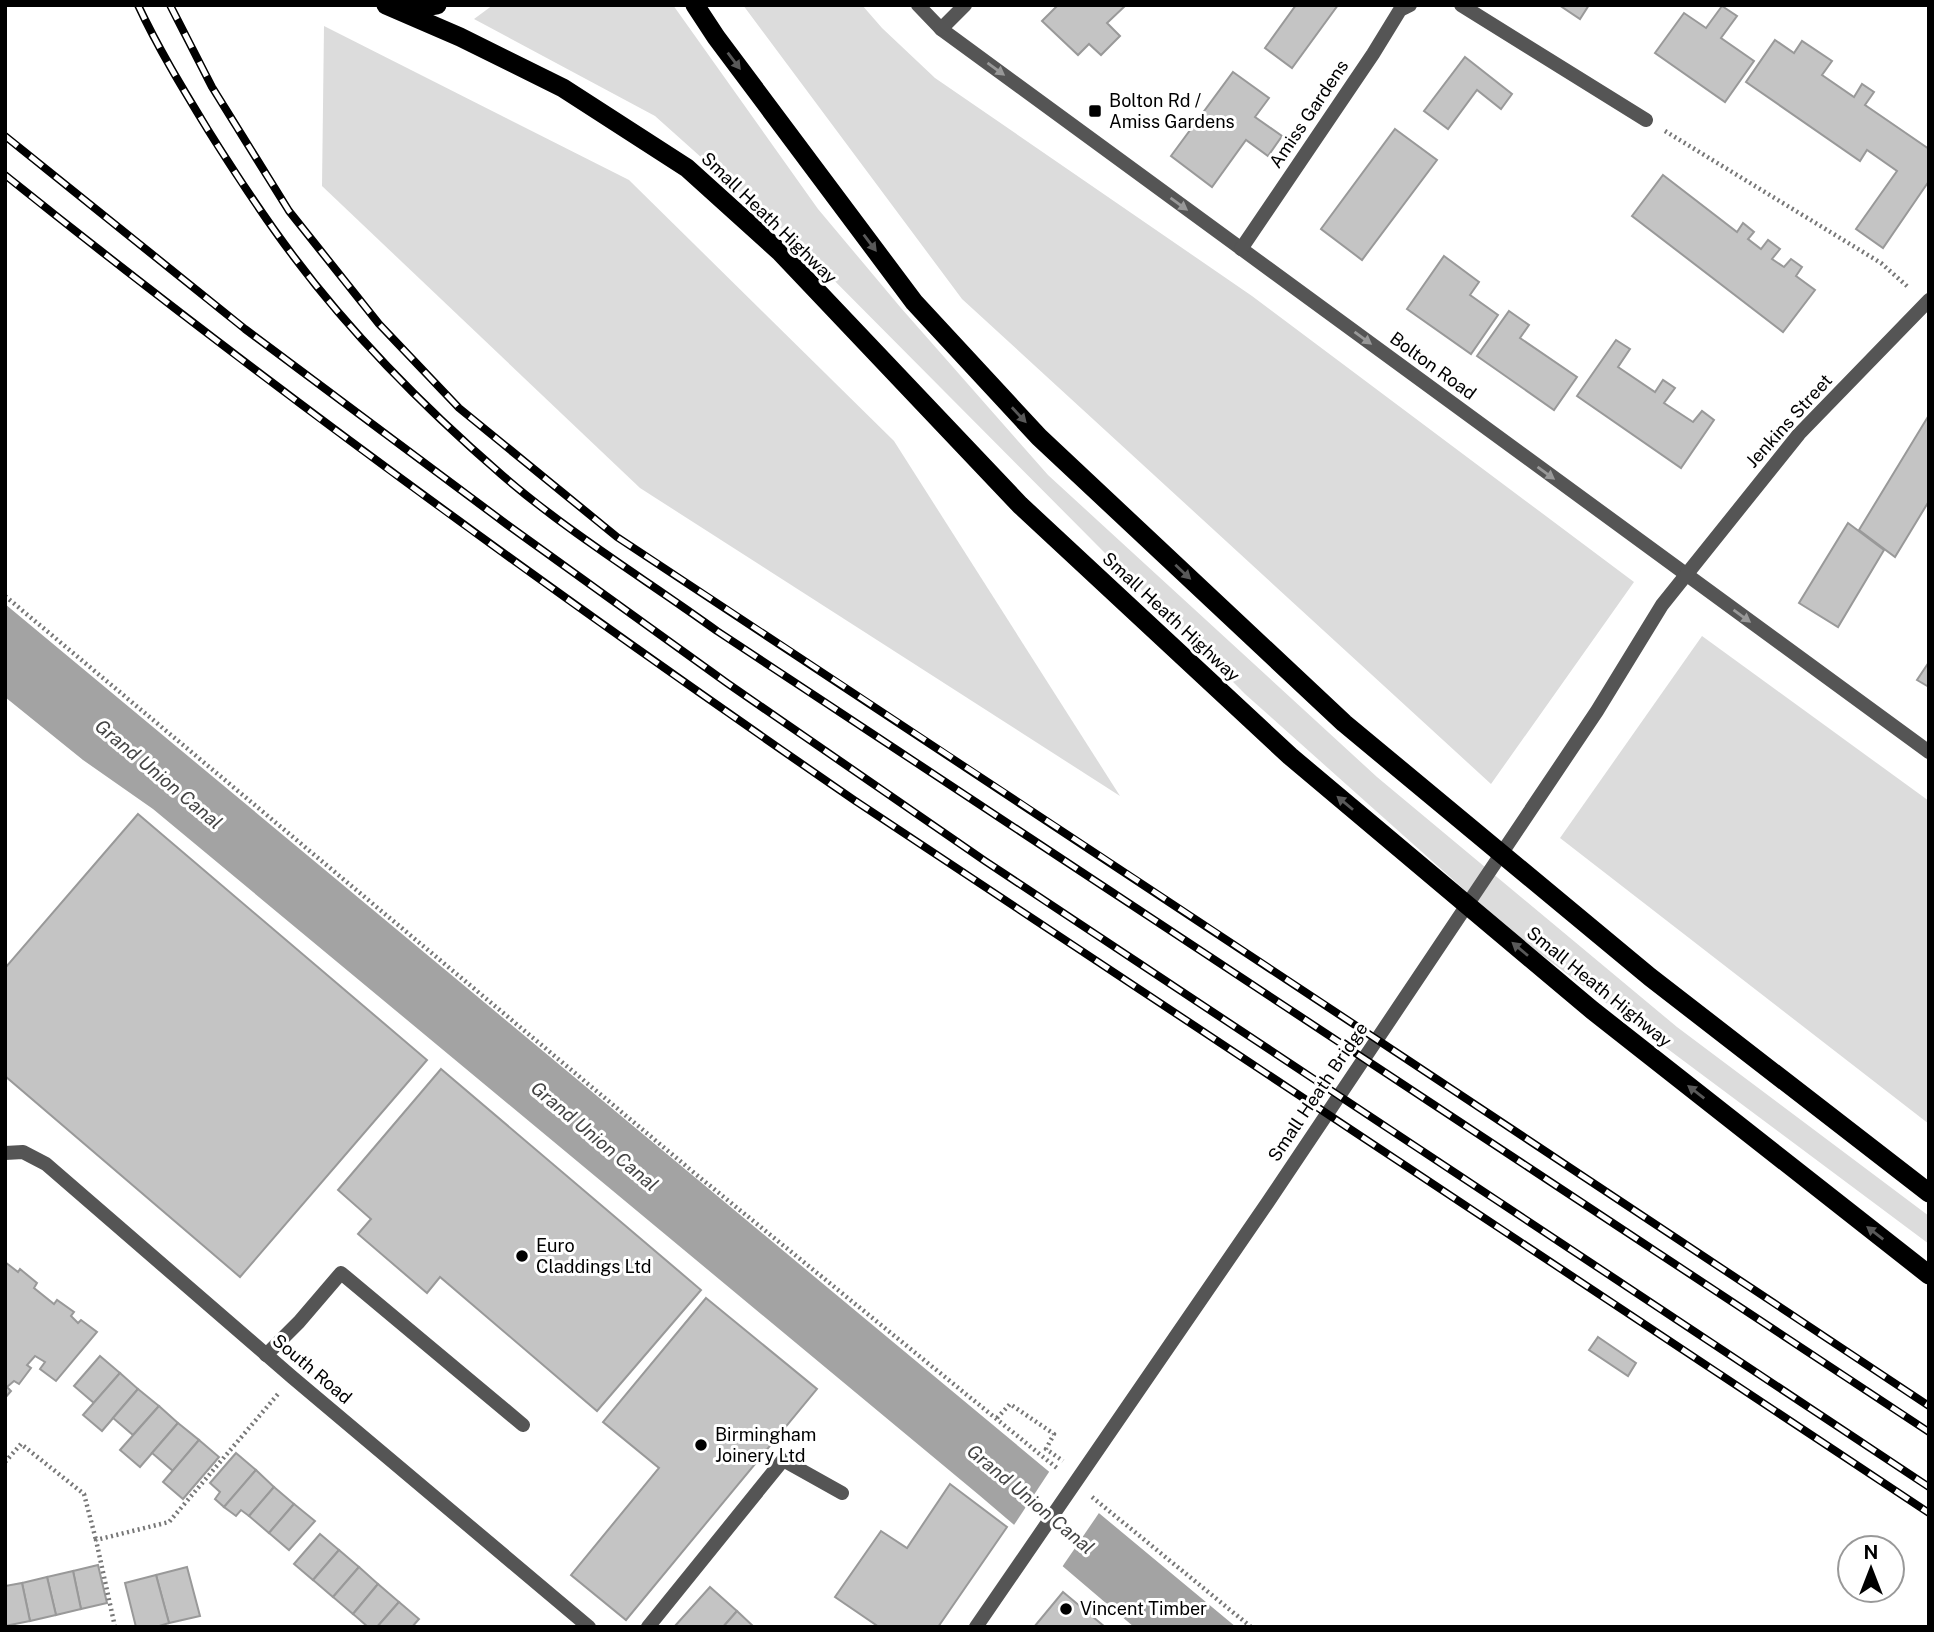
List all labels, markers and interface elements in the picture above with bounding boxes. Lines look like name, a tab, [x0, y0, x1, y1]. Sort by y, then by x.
one-way arrow	[727, 52, 741, 70]
street label: Amiss Gardens	[1265, 56, 1352, 172]
one-way arrow	[987, 62, 1005, 76]
place label: Bolton Rd / Amiss Gardens	[1109, 90, 1235, 132]
marker: Bolton Rd / Amiss Gardens	[1087, 103, 1103, 119]
street label: Small Heath Highway	[697, 147, 842, 288]
one-way arrow	[1170, 196, 1188, 211]
one-way arrow	[863, 234, 877, 252]
street label: Bolton Road	[1386, 327, 1480, 404]
one-way arrow	[1354, 331, 1372, 345]
street label: Jenkins Street	[1741, 370, 1836, 472]
one-way arrow	[1011, 406, 1027, 424]
one-way arrow	[1537, 466, 1555, 480]
street label: Small Heath Highway	[1098, 547, 1245, 686]
one-way arrow	[1174, 564, 1191, 580]
one-way arrow	[1733, 609, 1751, 623]
water label: Grand Union Canal	[91, 714, 227, 834]
one-way arrow	[1337, 796, 1354, 811]
street label: Small Heath Highway	[1523, 922, 1676, 1052]
one-way arrow	[1511, 942, 1528, 957]
street label: Small Heath Bridge	[1263, 1018, 1372, 1165]
water label: Grand Union Canal	[527, 1076, 663, 1196]
one-way arrow	[1688, 1085, 1706, 1100]
one-way arrow	[1867, 1226, 1884, 1241]
place label: Euro Claddings Ltd	[536, 1235, 652, 1277]
marker: Euro Claddings Ltd	[514, 1248, 530, 1264]
street label: South Road	[268, 1329, 356, 1408]
place label: Birmingham Joinery Ltd	[715, 1424, 816, 1466]
marker: Birmingham Joinery Ltd	[693, 1437, 709, 1453]
water label: Grand Union Canal	[963, 1439, 1099, 1559]
north arrow	[1836, 1534, 1906, 1604]
text: N	[1864, 1541, 1878, 1563]
place label: Vincent Timber	[1080, 1598, 1207, 1619]
marker: Vincent Timber	[1058, 1601, 1074, 1617]

